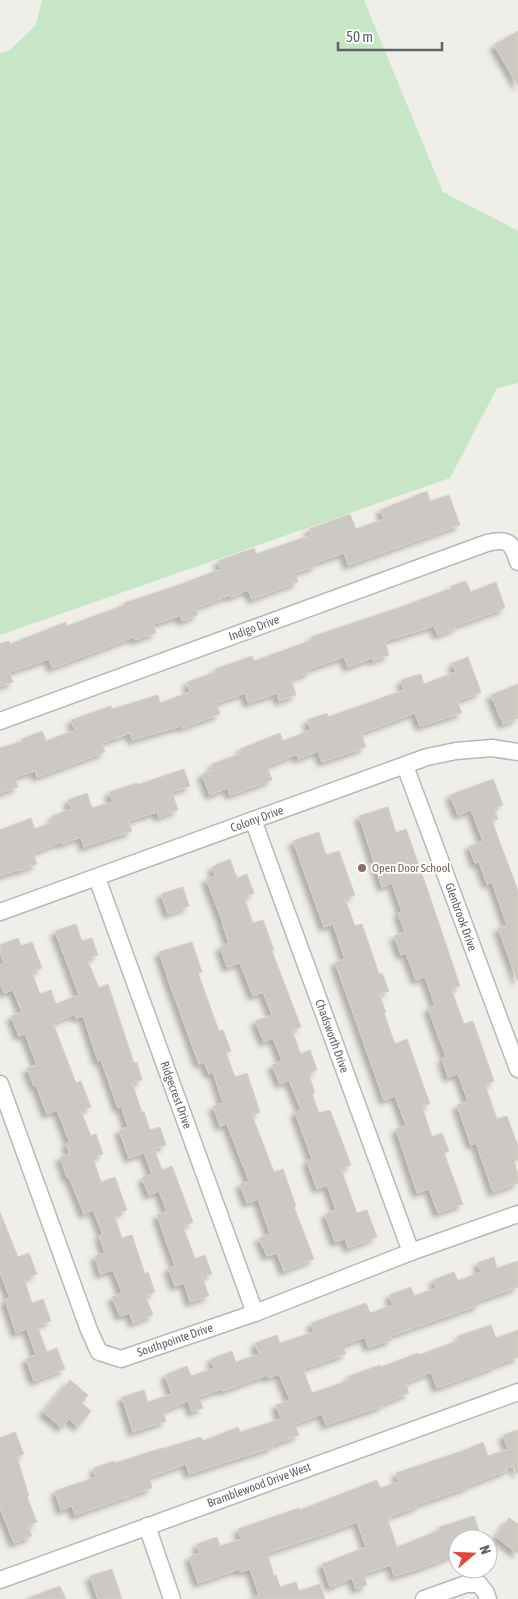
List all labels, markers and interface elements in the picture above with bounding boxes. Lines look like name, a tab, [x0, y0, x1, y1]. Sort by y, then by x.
scale bar	[338, 20, 442, 52]
text: 50 m	[346, 28, 373, 45]
street label: Indigo Drive	[227, 612, 281, 644]
street label: Colony Drive	[229, 803, 285, 835]
place label: Open Door School	[372, 861, 451, 875]
marker: Open Door School	[356, 862, 368, 874]
street label: Glenbrook Drive	[442, 881, 480, 953]
street label: Chadsworth Drive	[312, 997, 352, 1075]
street label: Ridgecrest Drive	[157, 1059, 195, 1131]
street label: Southpointe Drive	[135, 1320, 215, 1360]
street label: Bramblewood Drive West	[205, 1460, 313, 1510]
north arrow	[448, 1529, 498, 1579]
text: N	[476, 1543, 494, 1556]

